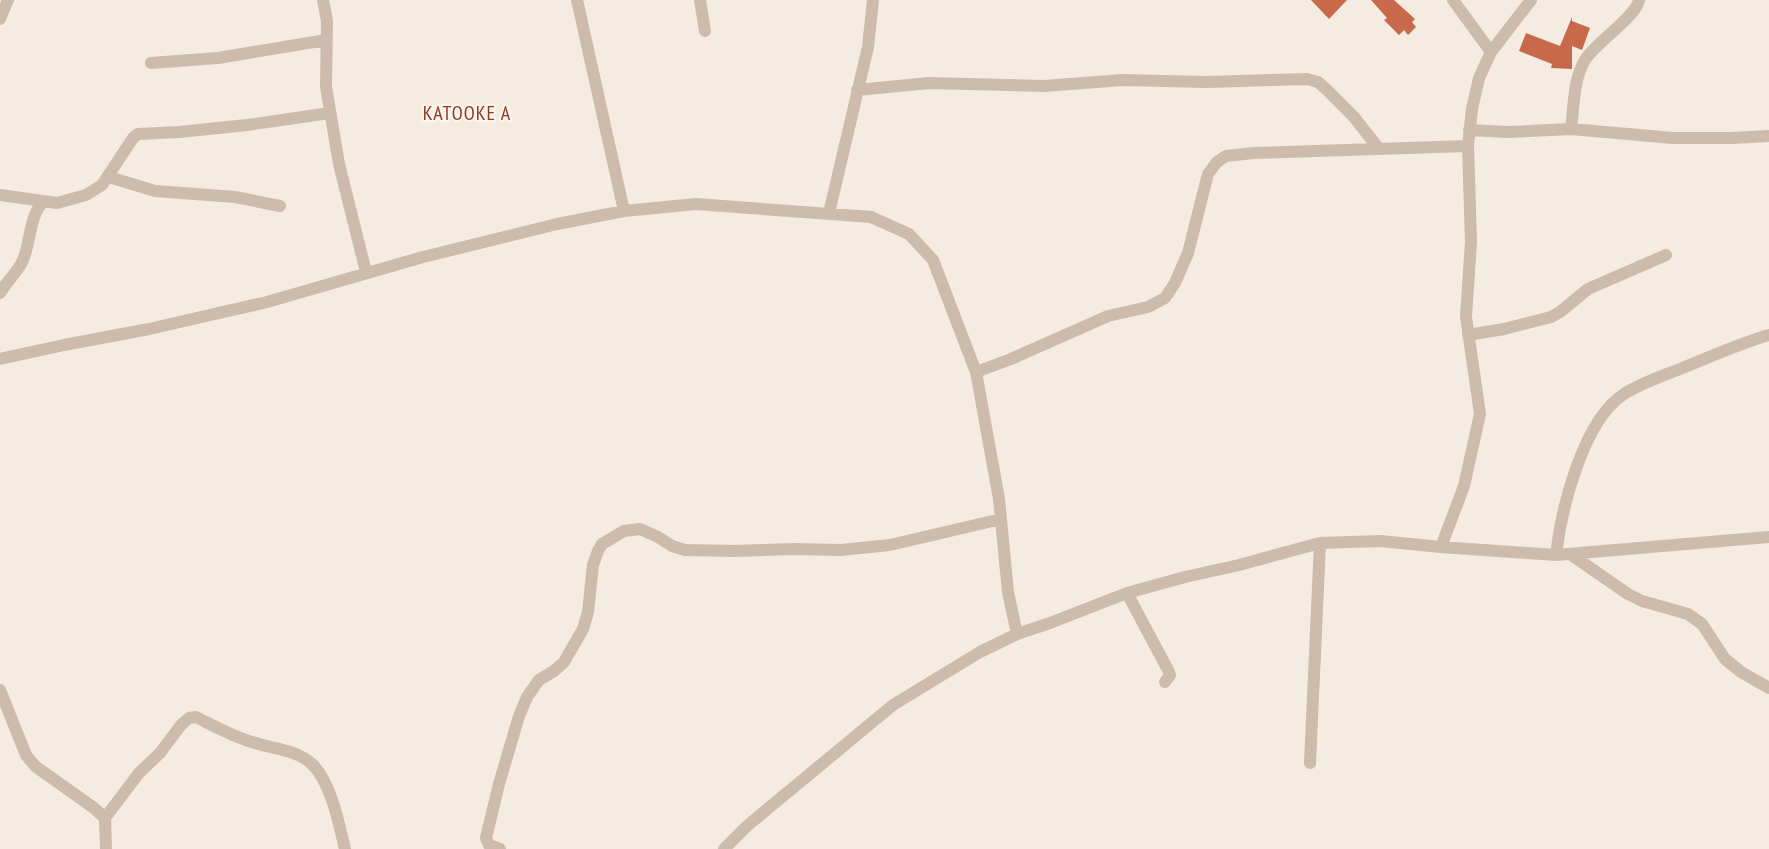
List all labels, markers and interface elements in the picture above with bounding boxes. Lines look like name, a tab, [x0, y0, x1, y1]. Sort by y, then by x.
district label: KATOOKE A	[423, 100, 511, 126]

